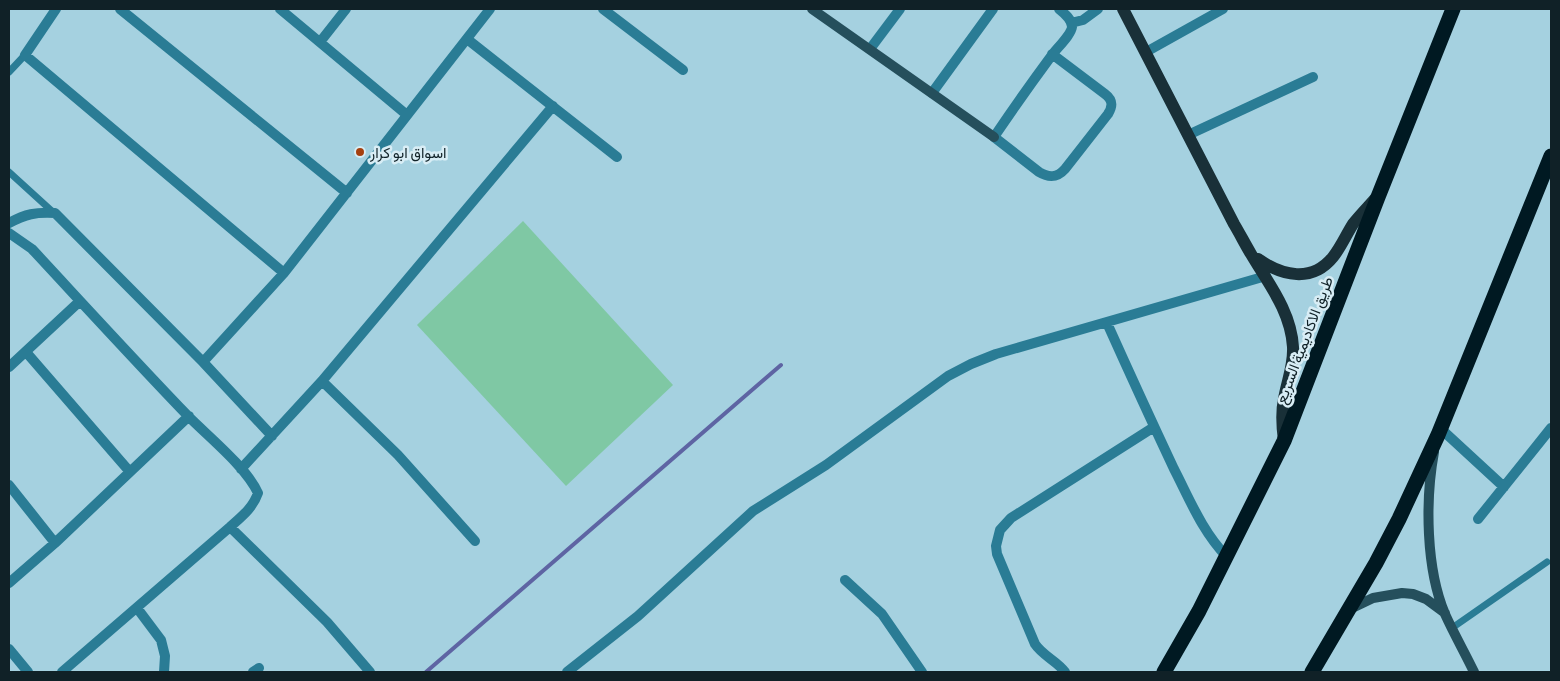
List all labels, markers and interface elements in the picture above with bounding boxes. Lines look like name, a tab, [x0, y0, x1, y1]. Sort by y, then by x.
place label: اسواق ابو كرار	[369, 142, 446, 163]
marker: اسواق ابو كرار	[354, 146, 366, 158]
street label: طريق الاكاديمية السريع	[1270, 273, 1339, 407]

